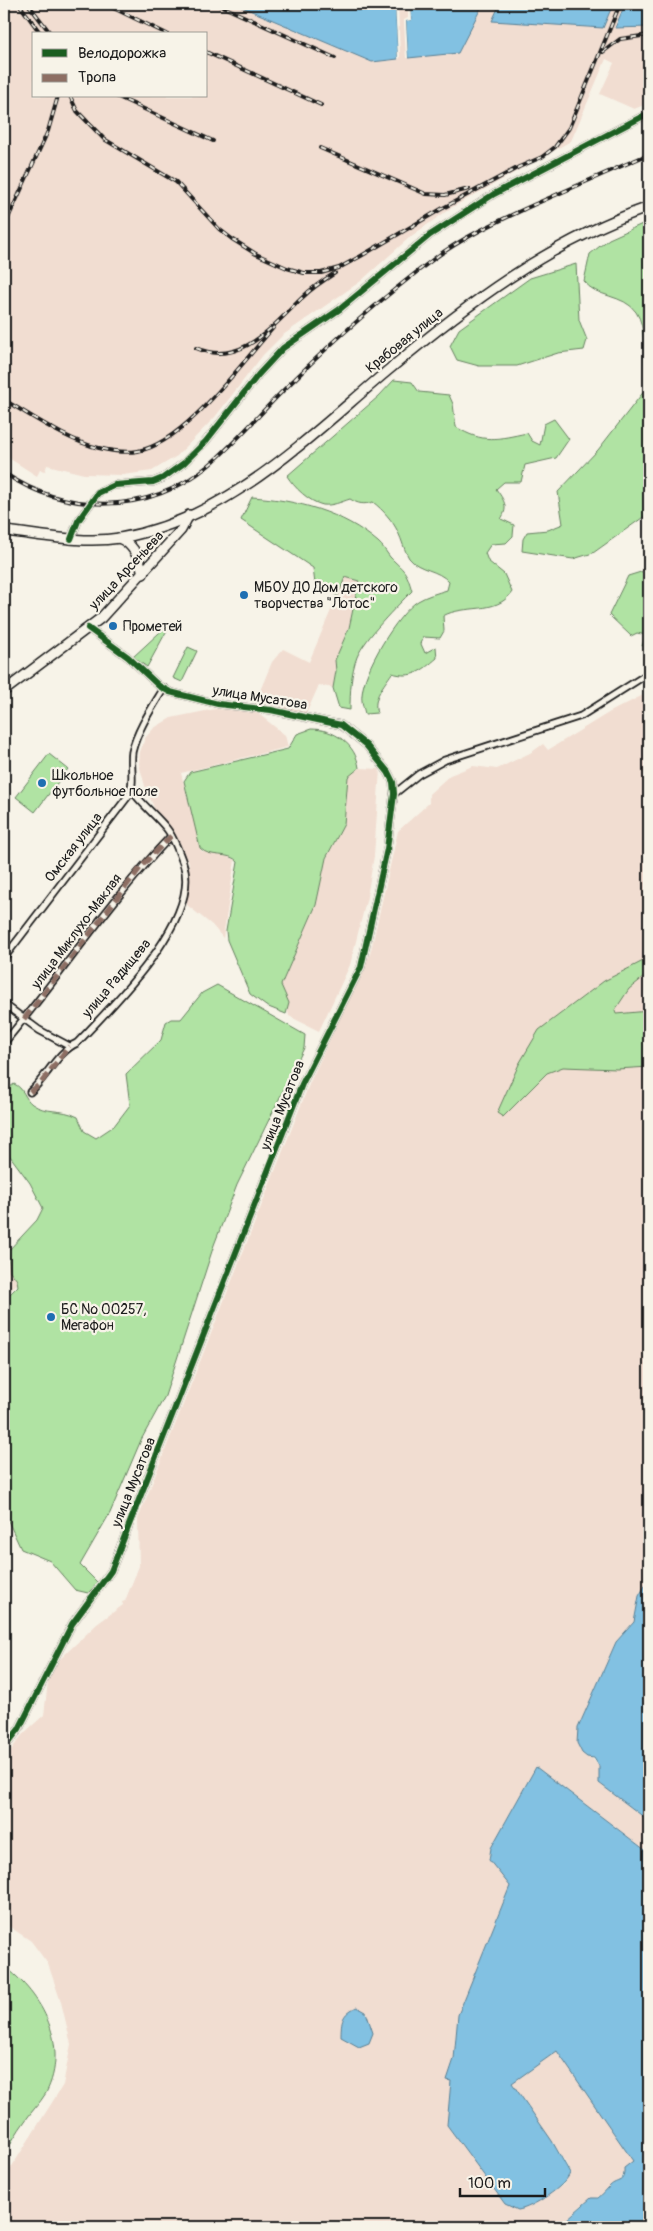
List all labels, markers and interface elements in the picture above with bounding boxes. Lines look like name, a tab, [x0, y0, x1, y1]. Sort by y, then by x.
legend	[32, 32, 208, 98]
text: Велодорожка	[78, 44, 166, 63]
text: Тропа	[78, 68, 116, 87]
street label: Крабовая улица	[362, 304, 446, 377]
street label: улица Арсеньева	[85, 527, 167, 614]
place label: МБОУ ДО Дом детского творчества "Лотос"	[254, 579, 398, 612]
marker: МБОУ ДО Дом детского творчества "Лотос"	[238, 589, 250, 601]
place label: Прометей	[123, 618, 182, 635]
marker: Прометей	[107, 620, 119, 632]
street label: улица Мусатова	[210, 681, 308, 713]
place label: Школьное футбольное поле	[52, 767, 158, 800]
marker: Школьное футбольное поле	[36, 777, 48, 789]
street label: Омская улица	[41, 809, 106, 885]
street label: улица Миклухо-Маклая	[27, 870, 125, 993]
street label: улица Радищева	[78, 935, 154, 1022]
street label: улица Мусатова	[256, 1058, 308, 1154]
place label: БС № 00257, Мегафон	[61, 1301, 147, 1334]
marker: БС № 00257, Мегафон	[45, 1311, 57, 1323]
street label: улица Мусатова	[107, 1435, 159, 1531]
scale bar	[460, 2166, 546, 2198]
text: 100 m	[468, 2174, 511, 2193]

